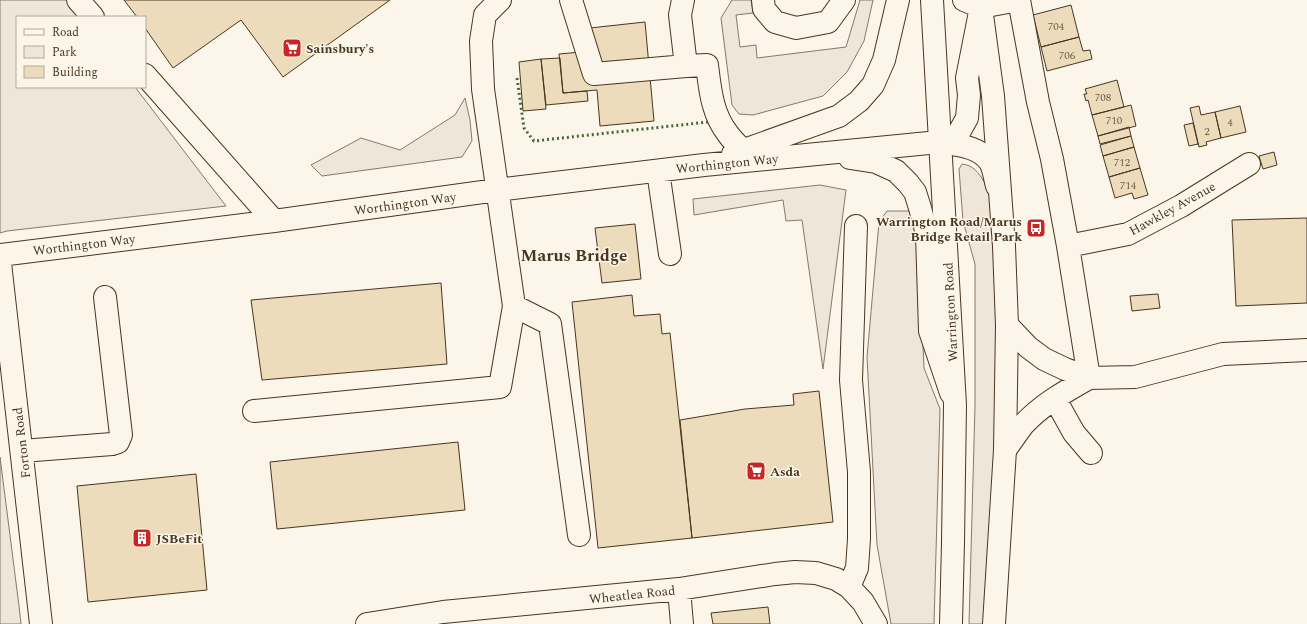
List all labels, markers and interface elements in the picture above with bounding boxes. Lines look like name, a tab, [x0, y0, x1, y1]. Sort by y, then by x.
legend	[16, 16, 146, 88]
house number: 704	[1048, 18, 1065, 35]
text: Road	[52, 23, 79, 42]
supermarket icon: Sainsbury's	[281, 37, 303, 59]
place label: Sainsbury's	[306, 39, 374, 59]
text: Park	[52, 43, 77, 62]
house number: 706	[1059, 47, 1076, 64]
text: Building	[52, 63, 98, 82]
house number: 708	[1095, 89, 1112, 106]
house number: 710	[1106, 112, 1123, 129]
house number: 4	[1227, 114, 1233, 131]
house number: 2	[1204, 123, 1210, 140]
street label: Worthington Way	[675, 149, 780, 179]
house number: 712	[1114, 154, 1131, 171]
house number: 714	[1120, 177, 1137, 194]
street label: Hawkley Avenue	[1126, 177, 1219, 241]
street label: Worthington Way	[353, 187, 458, 221]
place label: Warrington Road/Marus Bridge Retail Park	[876, 212, 1022, 247]
bus stop icon: Warrington Road/Marus Bridge Retail Park	[1025, 217, 1047, 239]
street label: Worthington Way	[32, 229, 137, 261]
district label: Marus Bridge	[521, 243, 627, 269]
street label: Warrington Road	[938, 262, 964, 362]
street label: Forton Road	[8, 406, 36, 480]
supermarket icon: Asda	[745, 460, 767, 482]
place label: Asda	[770, 462, 800, 482]
building icon: JSBeFit	[131, 527, 153, 549]
place label: JSBeFit	[156, 529, 202, 549]
street label: Wheatlea Road	[588, 581, 676, 609]

